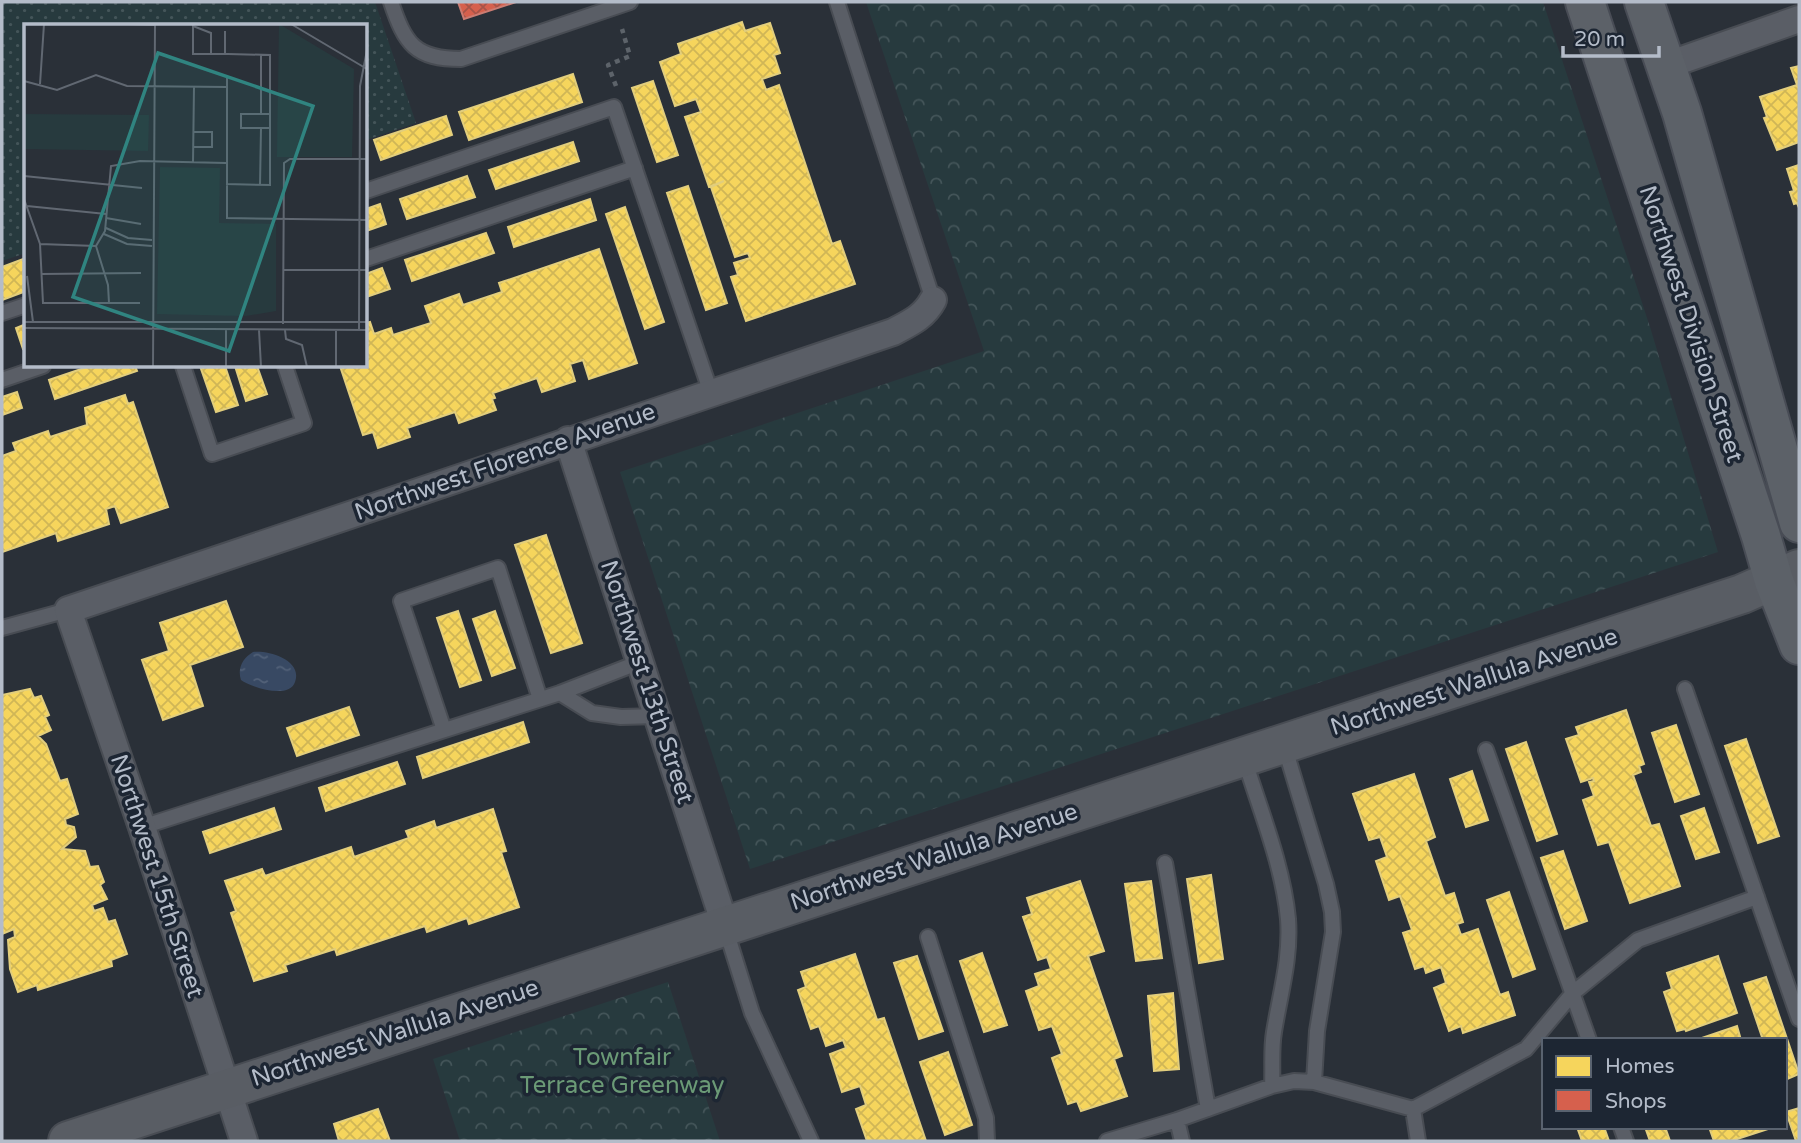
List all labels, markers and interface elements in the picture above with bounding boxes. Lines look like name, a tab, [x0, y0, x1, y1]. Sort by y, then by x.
scale bar	[1563, 14, 1659, 58]
inset map	[24, 24, 368, 368]
text: 20 m	[1574, 27, 1625, 52]
street label: Northwest Division Street	[1632, 182, 1750, 466]
street label: Northwest Florence Avenue	[351, 397, 659, 527]
street label: Northwest 13th Street	[594, 557, 700, 807]
street label: Northwest Wallula Avenue	[1327, 622, 1621, 742]
street label: Northwest 15th Street	[104, 751, 210, 1001]
street label: Northwest Wallula Avenue	[787, 797, 1081, 917]
street label: Northwest Wallula Avenue	[248, 973, 542, 1093]
legend	[1542, 1038, 1787, 1129]
park label: Townfair Terrace Greenway	[520, 1043, 724, 1100]
text: Homes	[1605, 1054, 1675, 1079]
text: Shops	[1605, 1089, 1667, 1114]

